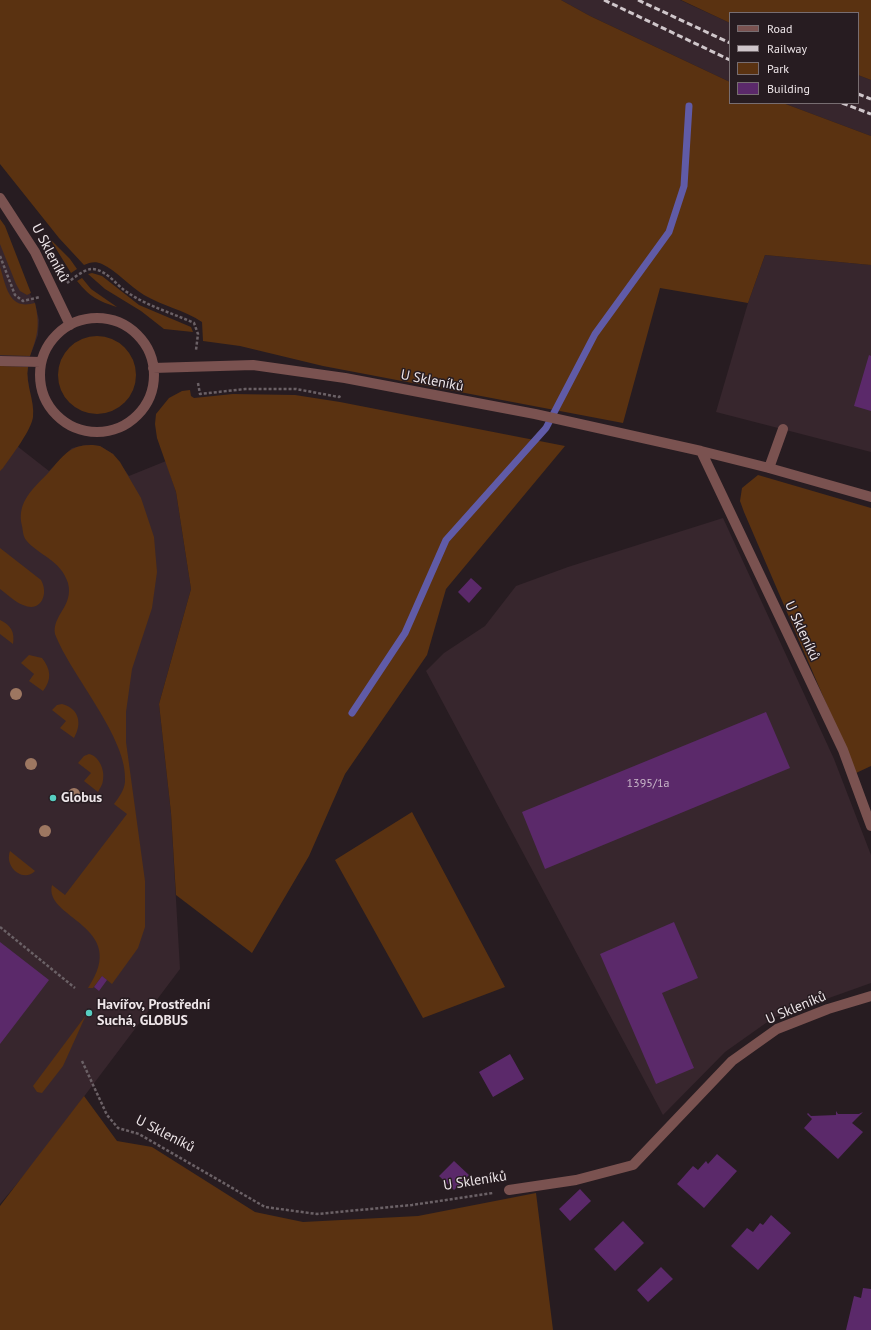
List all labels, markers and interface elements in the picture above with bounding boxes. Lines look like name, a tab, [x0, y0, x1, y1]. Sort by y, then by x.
legend	[729, 12, 859, 104]
text: Road	[767, 21, 792, 36]
text: Railway	[767, 41, 807, 56]
text: Park	[767, 61, 789, 76]
text: Building	[767, 81, 810, 96]
street label: U Skleníků	[28, 221, 72, 285]
street label: U Skleníků	[399, 367, 465, 395]
street label: U Skleníků	[781, 599, 823, 663]
house number: 1395/1a	[627, 777, 669, 791]
place label: Globus	[61, 790, 102, 806]
marker: Globus	[48, 793, 58, 803]
street label: U Skleníků	[763, 988, 829, 1028]
place label: Havířov, Prostřední Suchá, GLOBUS	[97, 997, 210, 1030]
marker: Havířov, Prostřední Suchá, GLOBUS	[84, 1008, 94, 1018]
street label: U Skleníků	[133, 1112, 197, 1156]
street label: U Skleníků	[442, 1168, 508, 1194]

